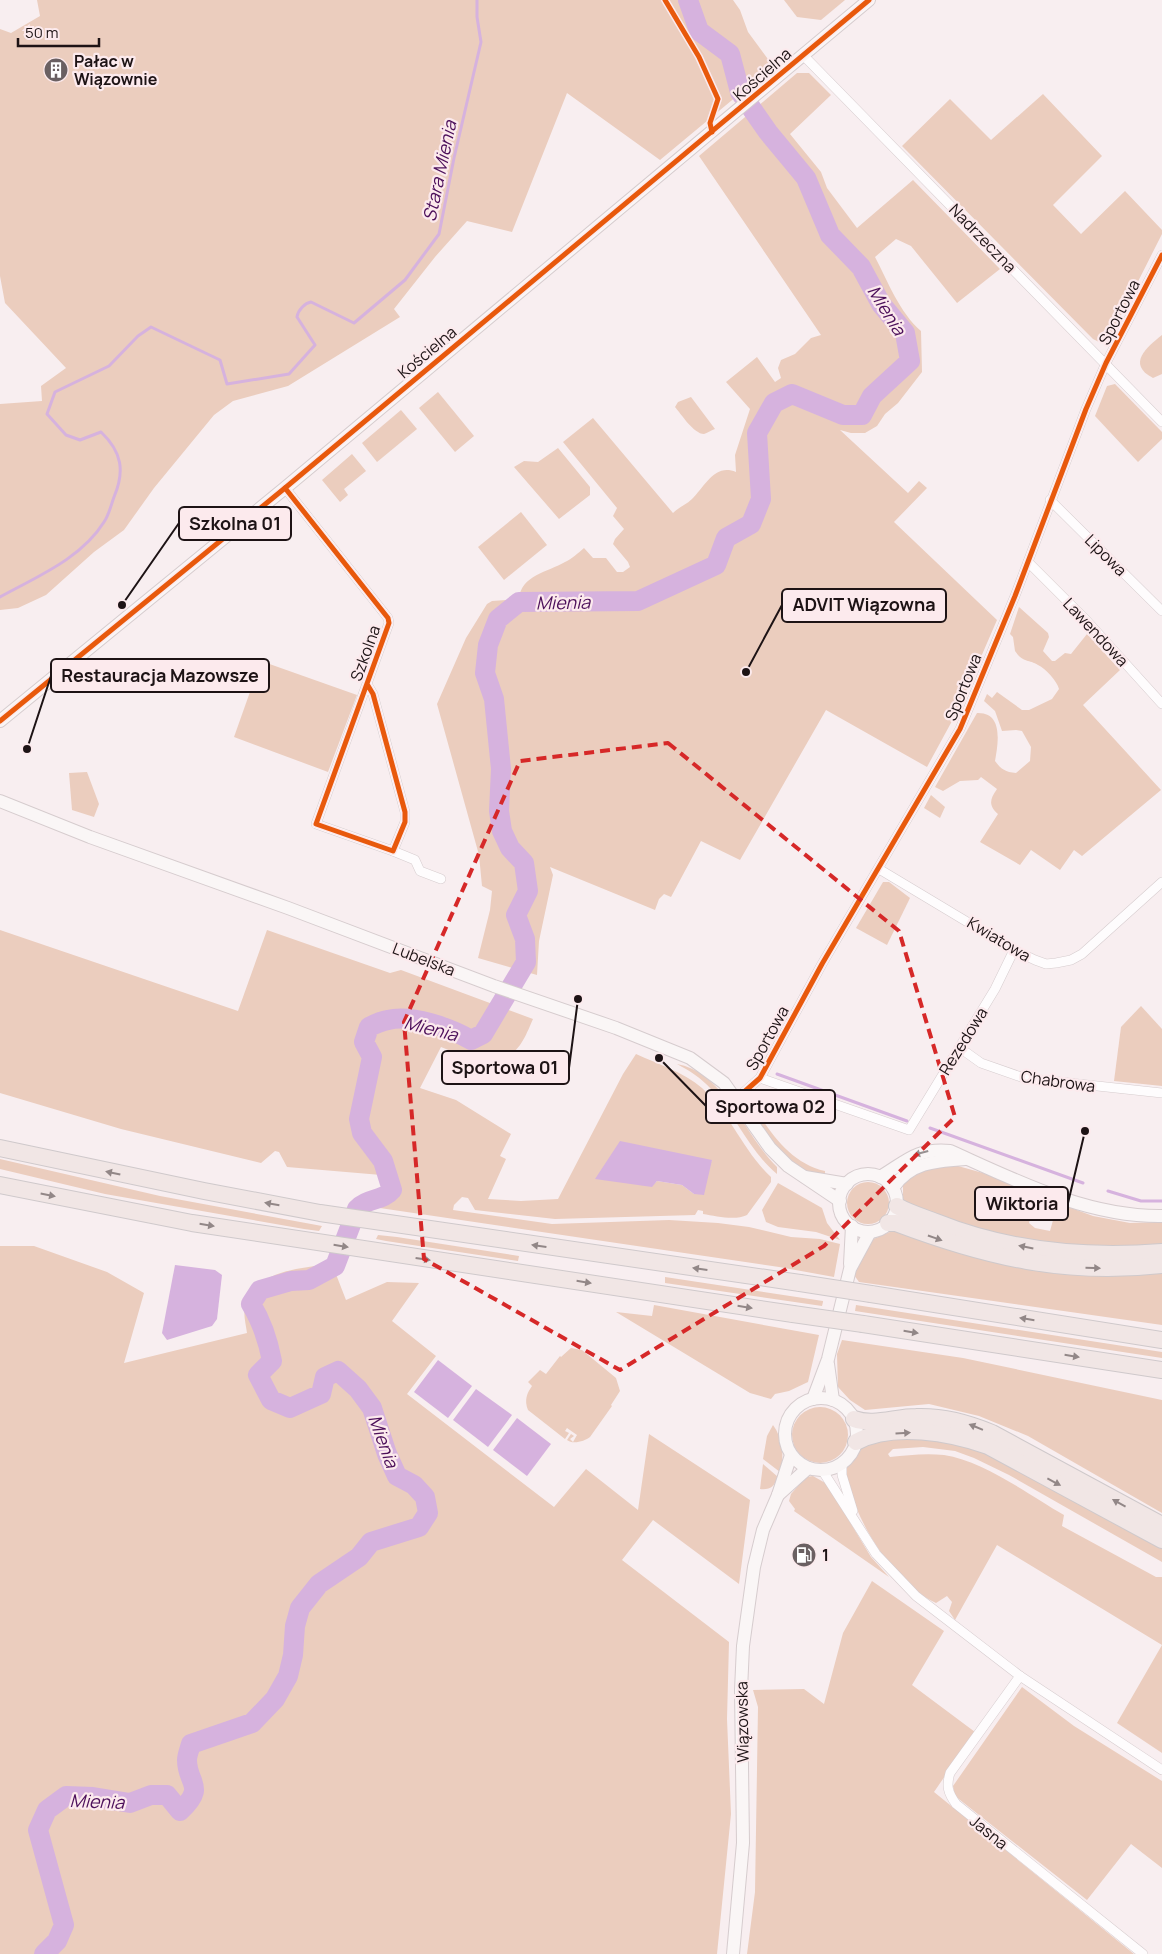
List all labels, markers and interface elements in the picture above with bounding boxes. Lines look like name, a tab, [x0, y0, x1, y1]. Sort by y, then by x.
scale bar	[18, 15, 99, 47]
text: 50 m	[25, 22, 59, 43]
street label: Kościelna	[728, 43, 796, 105]
place label: Pałac w Wiązownie	[74, 50, 158, 90]
building icon: Pałac w Wiązownie	[43, 57, 69, 83]
water label: Stara Mienia	[417, 117, 462, 224]
street label: Nadrzeczna	[945, 199, 1021, 277]
street label: Sportowa	[1093, 276, 1145, 348]
water label: Mienia	[862, 281, 912, 340]
street label: Kościelna	[393, 321, 461, 383]
callout: Szkolna 01	[179, 507, 291, 540]
text: Szkolna 01	[189, 511, 281, 535]
street label: Lipowa	[1080, 529, 1132, 581]
callout: ADVIT Wiązowna	[782, 589, 946, 622]
water label: Mienia	[536, 590, 591, 614]
text: ADVIT Wiązowna	[792, 592, 936, 616]
street label: Lawendowa	[1058, 593, 1134, 671]
street label: Szkolna	[345, 622, 385, 684]
street label: Sportowa	[940, 650, 986, 724]
callout: Restauracja Mazowsze	[51, 659, 269, 692]
text: Restauracja Mazowsze	[61, 663, 259, 687]
street label: Kwiatowa	[963, 911, 1035, 967]
street label: Lubelska	[389, 937, 459, 981]
street label: Sportowa	[740, 1002, 794, 1074]
street label: Rezedowa	[934, 1003, 992, 1079]
water label: Mienia	[402, 1010, 461, 1046]
callout: Sportowa 01	[442, 1051, 569, 1084]
text: Sportowa 01	[452, 1055, 558, 1079]
street label: Chabrowa	[1019, 1065, 1097, 1097]
callout: Sportowa 02	[706, 1090, 835, 1123]
text: Sportowa 02	[715, 1094, 825, 1118]
one-way arrow	[914, 1149, 929, 1157]
one-way arrow	[104, 1168, 120, 1176]
callout: Wiktoria	[975, 1187, 1068, 1220]
text: Wiktoria	[986, 1191, 1058, 1215]
one-way arrow	[40, 1192, 56, 1200]
one-way arrow	[264, 1199, 280, 1207]
one-way arrow	[200, 1221, 216, 1229]
one-way arrow	[927, 1235, 942, 1242]
one-way arrow	[333, 1242, 349, 1250]
one-way arrow	[530, 1242, 546, 1250]
one-way arrow	[1018, 1243, 1034, 1251]
one-way arrow	[416, 1255, 432, 1263]
one-way arrow	[1086, 1264, 1102, 1272]
one-way arrow	[691, 1265, 707, 1273]
one-way arrow	[577, 1279, 593, 1287]
one-way arrow	[737, 1303, 753, 1311]
one-way arrow	[1019, 1314, 1035, 1322]
one-way arrow	[904, 1328, 920, 1336]
one-way arrow	[1064, 1353, 1080, 1361]
water label: Mienia	[363, 1411, 405, 1472]
one-way arrow	[968, 1422, 983, 1430]
one-way arrow	[895, 1428, 911, 1436]
one-way arrow	[1047, 1478, 1062, 1486]
one-way arrow	[1112, 1499, 1126, 1507]
fuel station icon: 1	[791, 1542, 817, 1568]
place label: 1	[822, 1544, 829, 1566]
street label: Wiązowska	[730, 1681, 754, 1763]
water label: Mienia	[69, 1788, 126, 1814]
street label: Jasna	[965, 1810, 1013, 1854]

